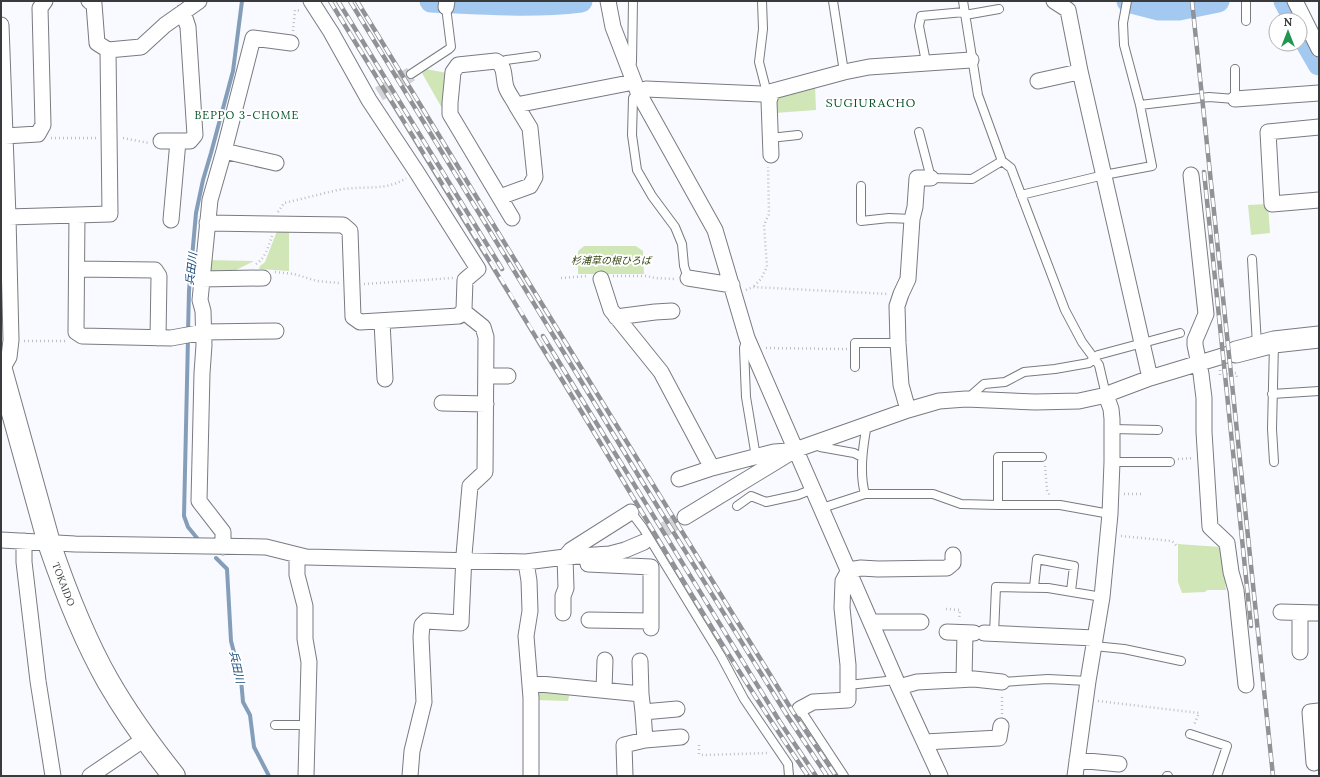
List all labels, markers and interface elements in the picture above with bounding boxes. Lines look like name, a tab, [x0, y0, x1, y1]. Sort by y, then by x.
north arrow	[1268, 12, 1308, 52]
text: N	[1284, 15, 1293, 29]
district label: SUGIURACHO	[826, 95, 916, 110]
district label: BEPPO 3-CHOME	[195, 108, 299, 122]
water label: 兵田川	[182, 251, 200, 286]
park label: 杉浦草の根ひろば	[571, 254, 653, 267]
street label: TOKAIDO	[49, 560, 78, 608]
water label: 兵田川	[226, 649, 248, 686]

